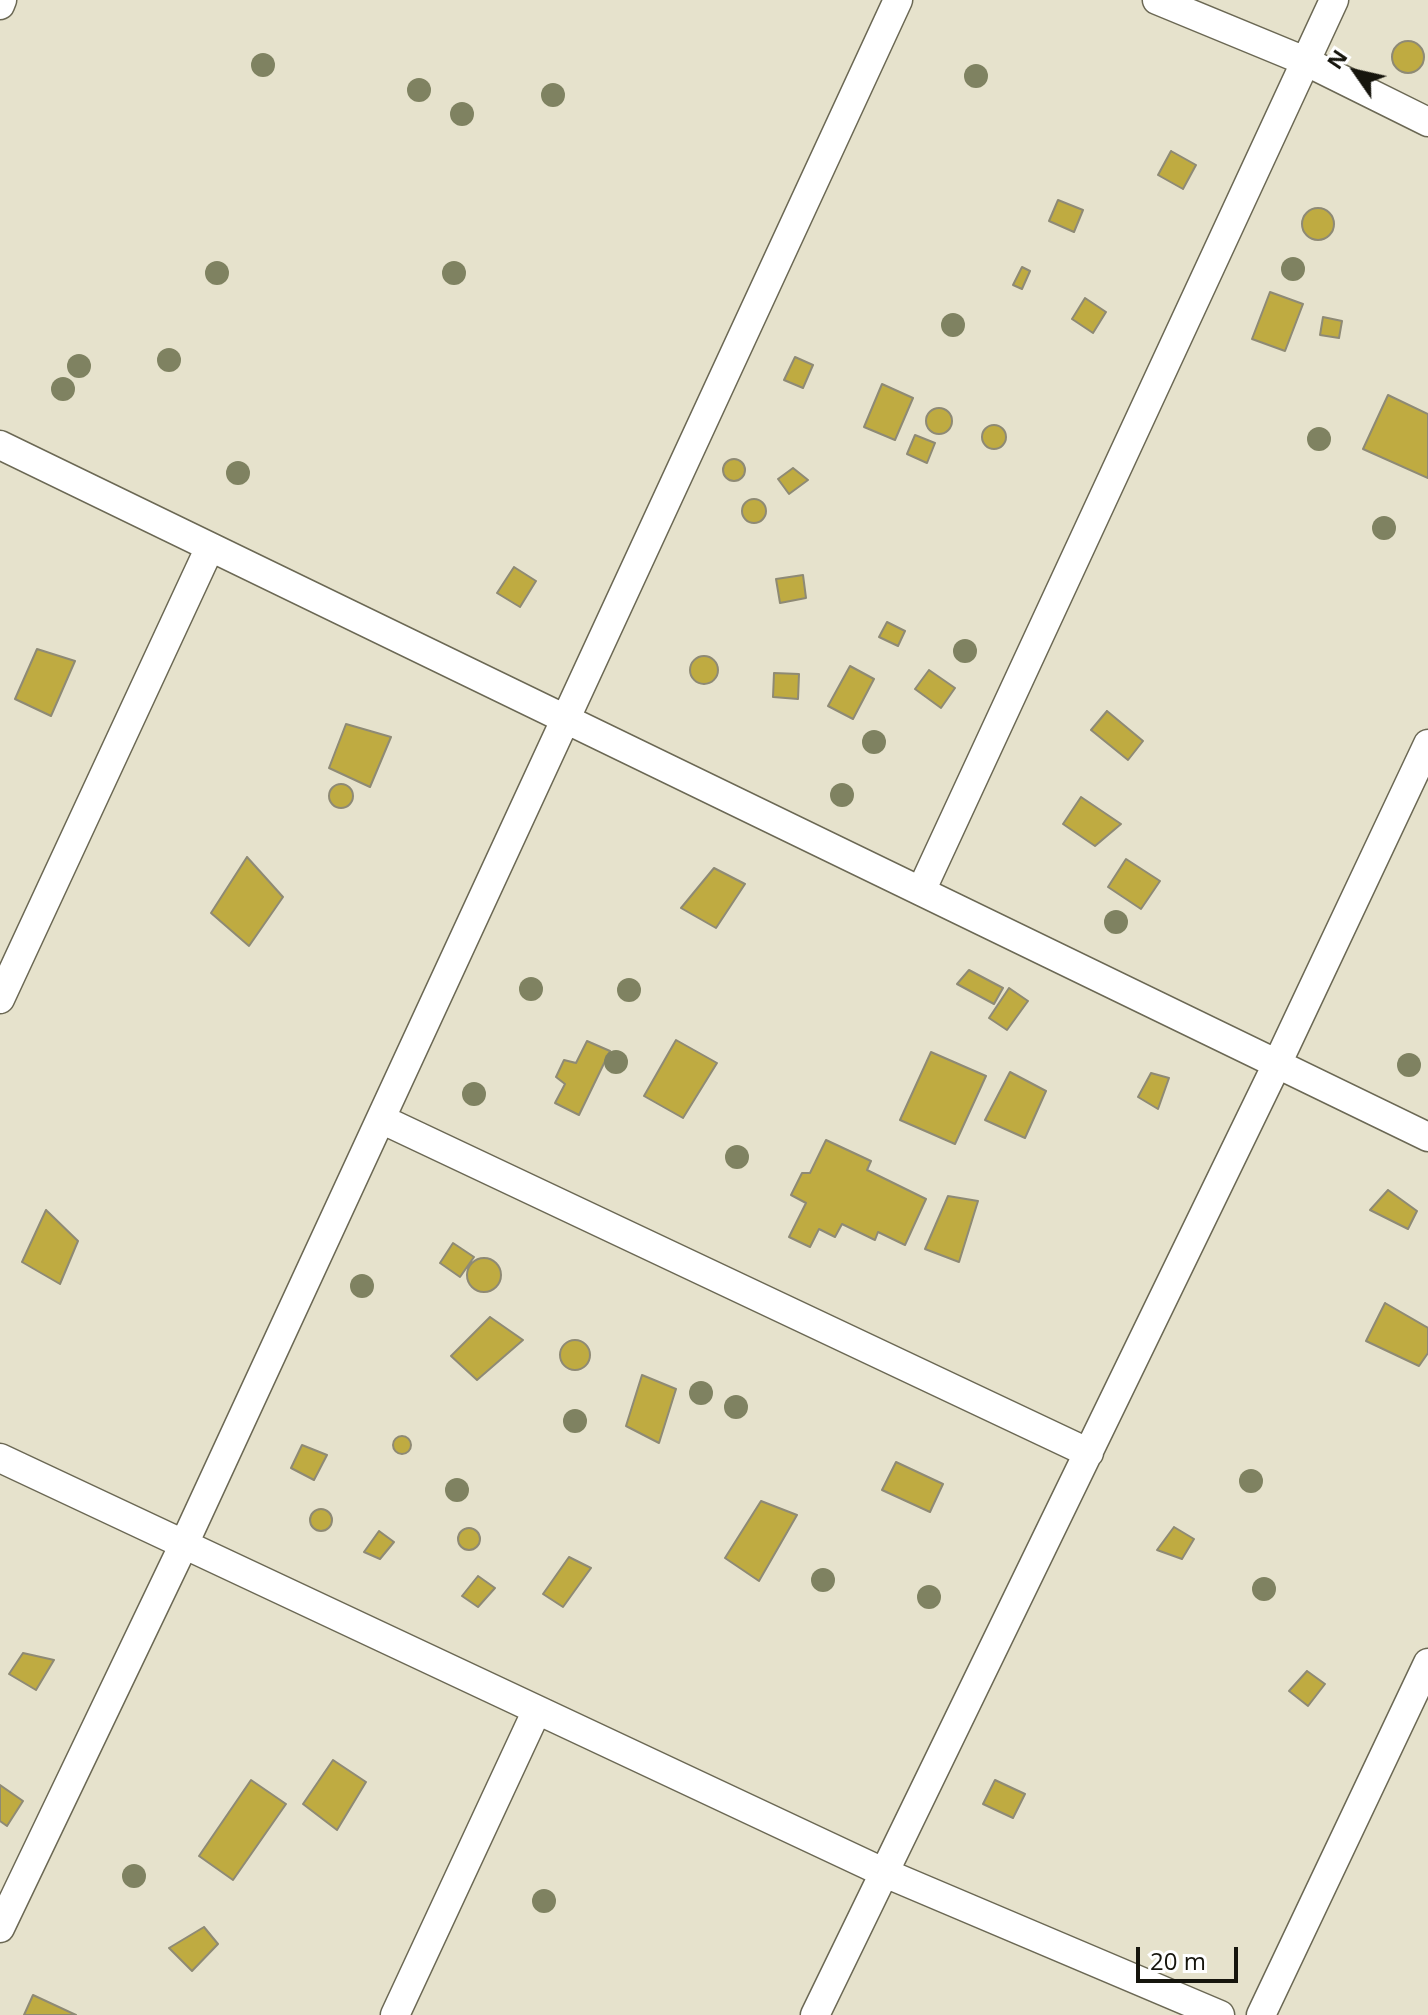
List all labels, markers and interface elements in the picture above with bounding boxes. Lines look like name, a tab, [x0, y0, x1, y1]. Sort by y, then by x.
north arrow	[1316, 32, 1396, 112]
text: N	[1319, 43, 1354, 74]
scale bar	[1140, 1931, 1242, 1981]
text: 20 m	[1150, 1944, 1206, 1977]

